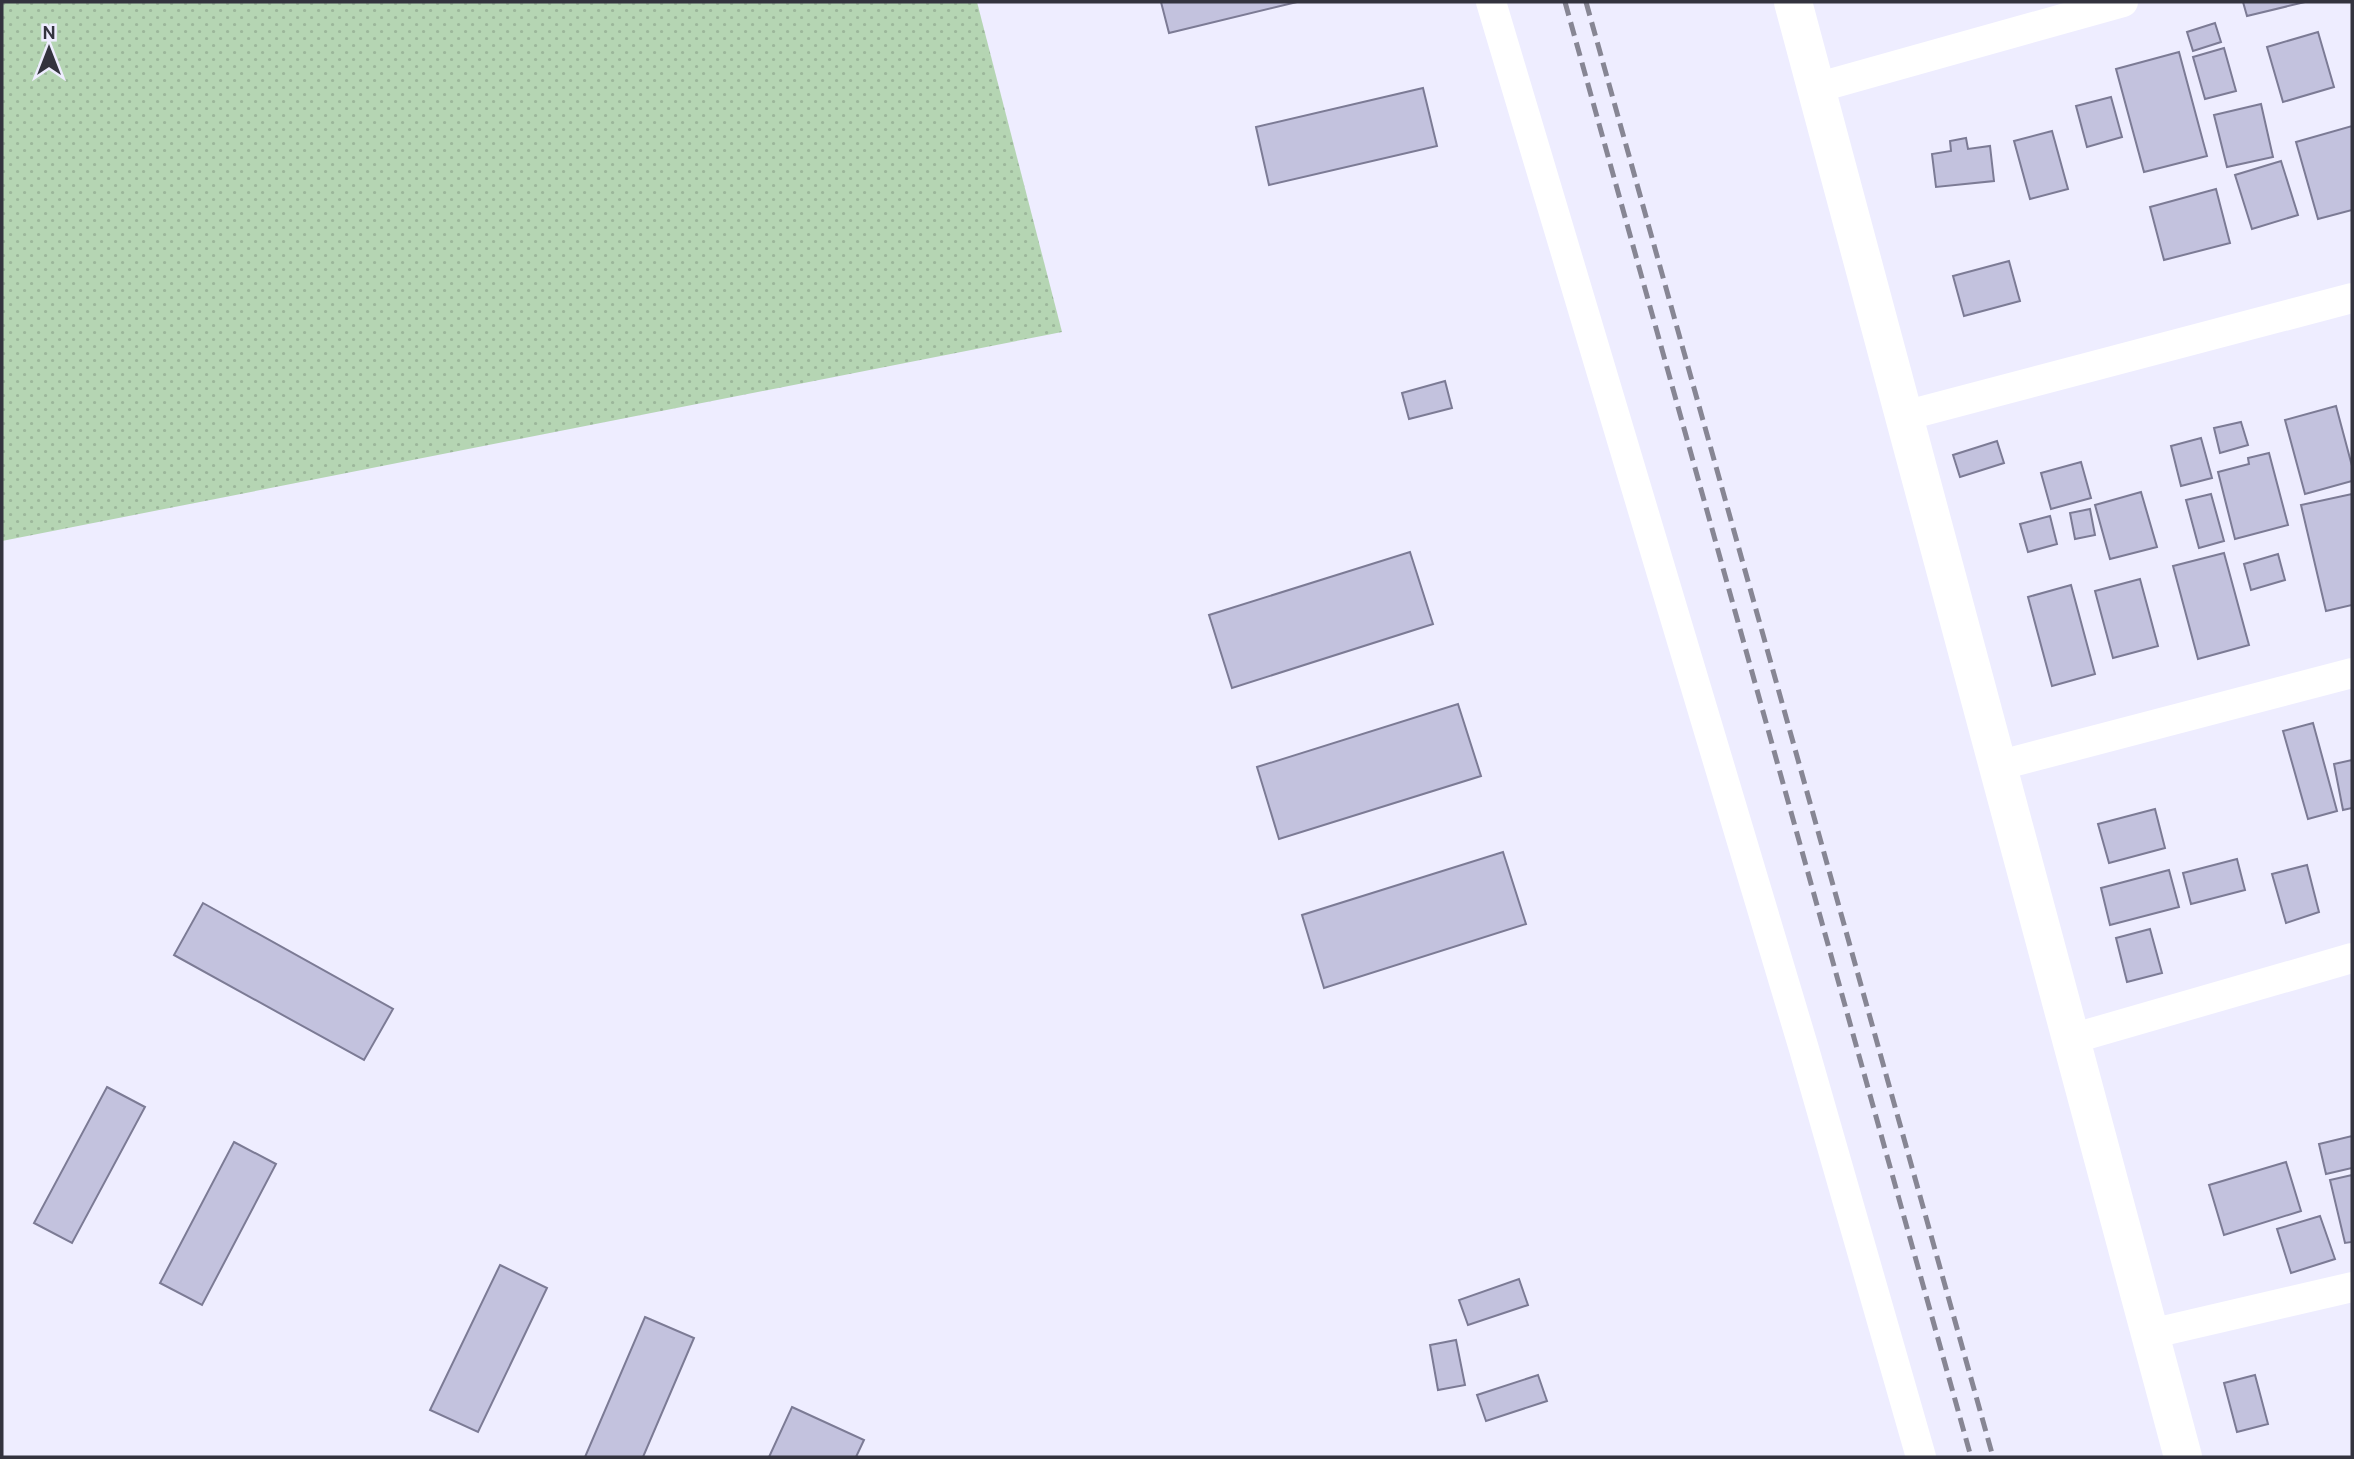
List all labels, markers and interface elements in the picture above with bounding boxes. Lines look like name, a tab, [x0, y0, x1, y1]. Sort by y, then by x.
north arrow	[14, 14, 84, 84]
text: N	[42, 22, 56, 46]

